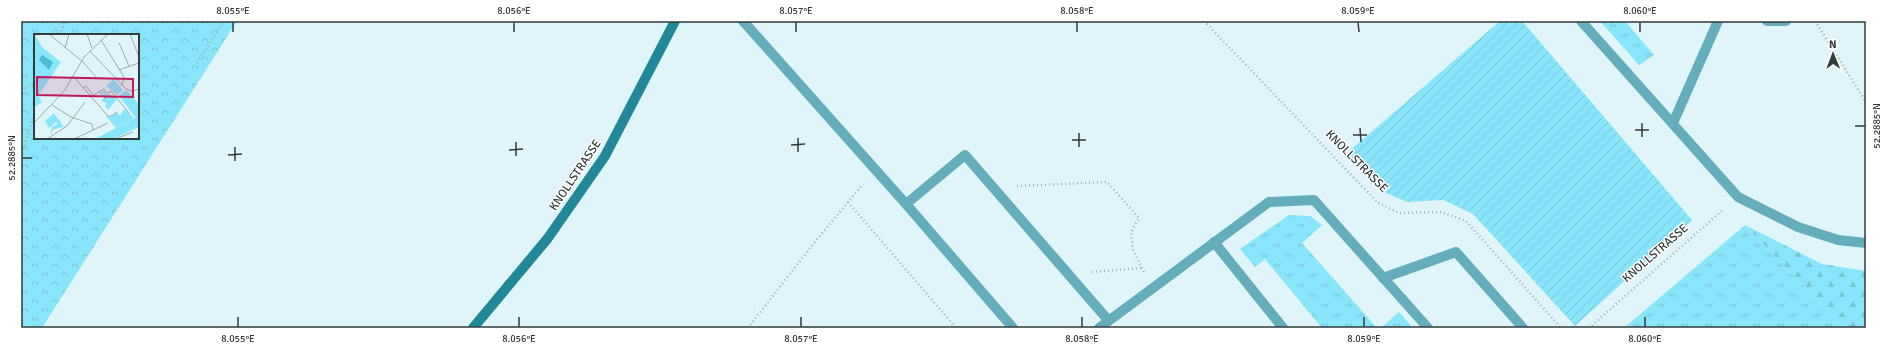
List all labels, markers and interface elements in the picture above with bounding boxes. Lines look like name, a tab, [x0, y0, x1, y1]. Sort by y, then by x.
text: 8.055°E	[216, 5, 250, 17]
text: 8.056°E	[497, 5, 531, 17]
text: 8.057°E	[779, 5, 813, 17]
text: 8.058°E	[1060, 5, 1094, 17]
text: 8.059°E	[1341, 5, 1375, 17]
text: 8.060°E	[1623, 5, 1657, 17]
inset map	[34, 34, 139, 139]
north arrow	[1813, 34, 1853, 74]
text: N	[1829, 38, 1837, 51]
text: 52.2885°N	[1871, 103, 1883, 149]
street label: KNOLLSTRASSE	[1322, 127, 1391, 196]
text: 52.2885°N	[6, 135, 18, 181]
street label: KNOLLSTRASSE	[546, 137, 605, 214]
street label: KNOLLSTRASSE	[1619, 221, 1691, 286]
text: 8.055°E	[221, 333, 255, 345]
text: 8.056°E	[502, 333, 536, 345]
text: 8.057°E	[784, 333, 818, 345]
text: 8.058°E	[1065, 333, 1099, 345]
text: 8.059°E	[1347, 333, 1381, 345]
text: 8.060°E	[1628, 333, 1662, 345]

